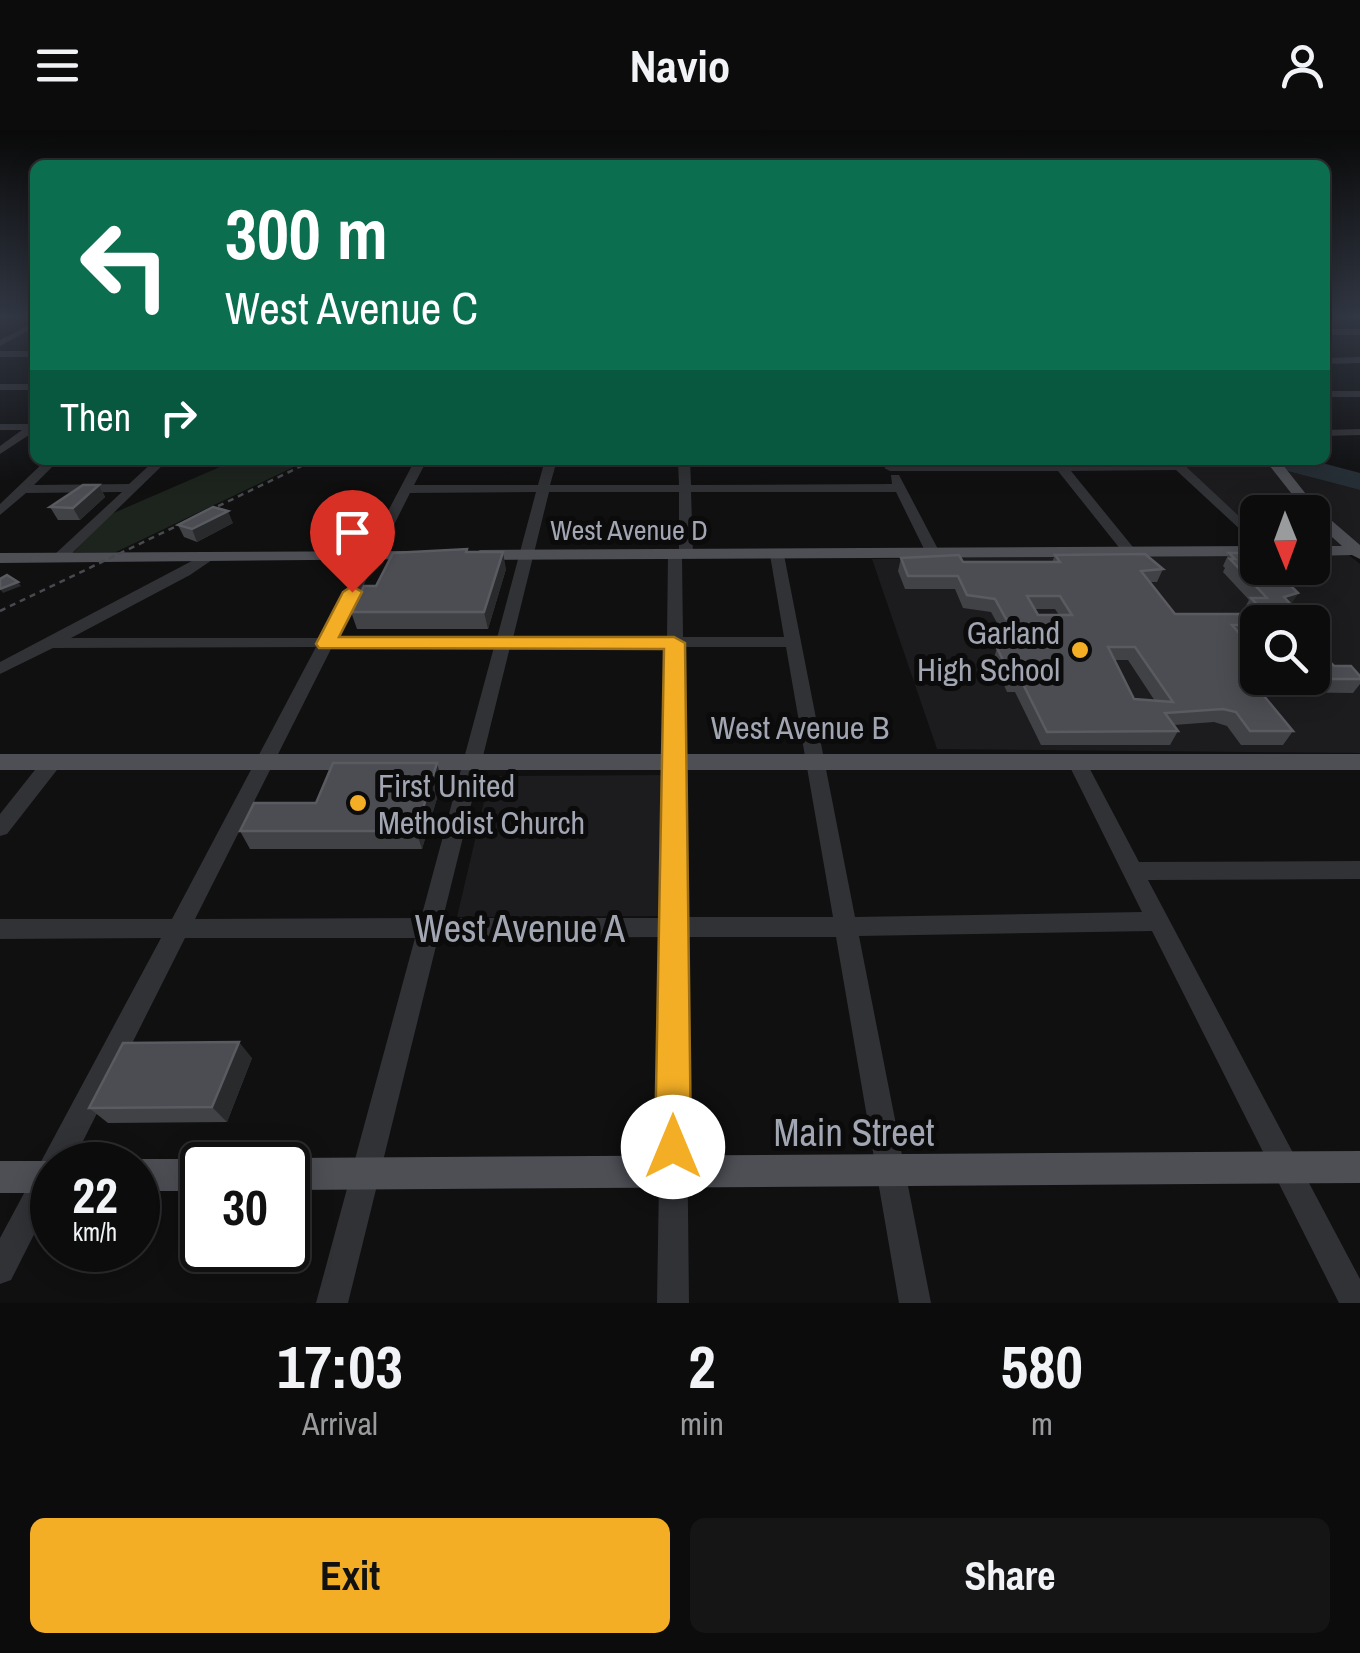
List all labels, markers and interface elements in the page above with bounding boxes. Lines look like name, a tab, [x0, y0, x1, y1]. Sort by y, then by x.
text: Navio	[630, 35, 730, 96]
icon: menu	[30, 38, 85, 93]
icon: person	[1275, 38, 1330, 93]
text: 300 m	[225, 187, 388, 281]
icon: left	[60, 200, 190, 330]
text: West Avenue C	[225, 277, 478, 338]
icon: right	[151, 390, 206, 445]
text: Then	[60, 392, 131, 443]
pin	[310, 490, 395, 593]
north arrow	[1240, 495, 1330, 585]
map controls	[1240, 495, 1330, 695]
icon: arrive	[325, 505, 380, 560]
street label: West Avenue D	[550, 511, 708, 549]
button: search	[1240, 605, 1330, 695]
place label: Garland High School	[917, 611, 1060, 691]
marker: Garland High School	[1069, 639, 1091, 661]
street label: West Avenue B	[711, 706, 889, 749]
place label: First United Methodist Church	[378, 764, 585, 844]
marker: First United Methodist Church	[347, 792, 369, 814]
street label: West Avenue A	[415, 903, 625, 954]
position arrow	[621, 1095, 725, 1199]
street label: Main Street	[773, 1107, 935, 1158]
speed limit sign: 30	[180, 1142, 310, 1272]
text: 22	[72, 1161, 118, 1229]
text: km/h	[73, 1215, 117, 1249]
text: 17:03	[277, 1326, 403, 1407]
text: 2	[688, 1326, 716, 1407]
text: 580	[1001, 1326, 1083, 1407]
text: Arrival	[302, 1402, 378, 1445]
text: min	[680, 1402, 724, 1445]
text: m	[1031, 1402, 1053, 1445]
button: Exit	[30, 1518, 670, 1633]
button: Share	[690, 1518, 1330, 1633]

